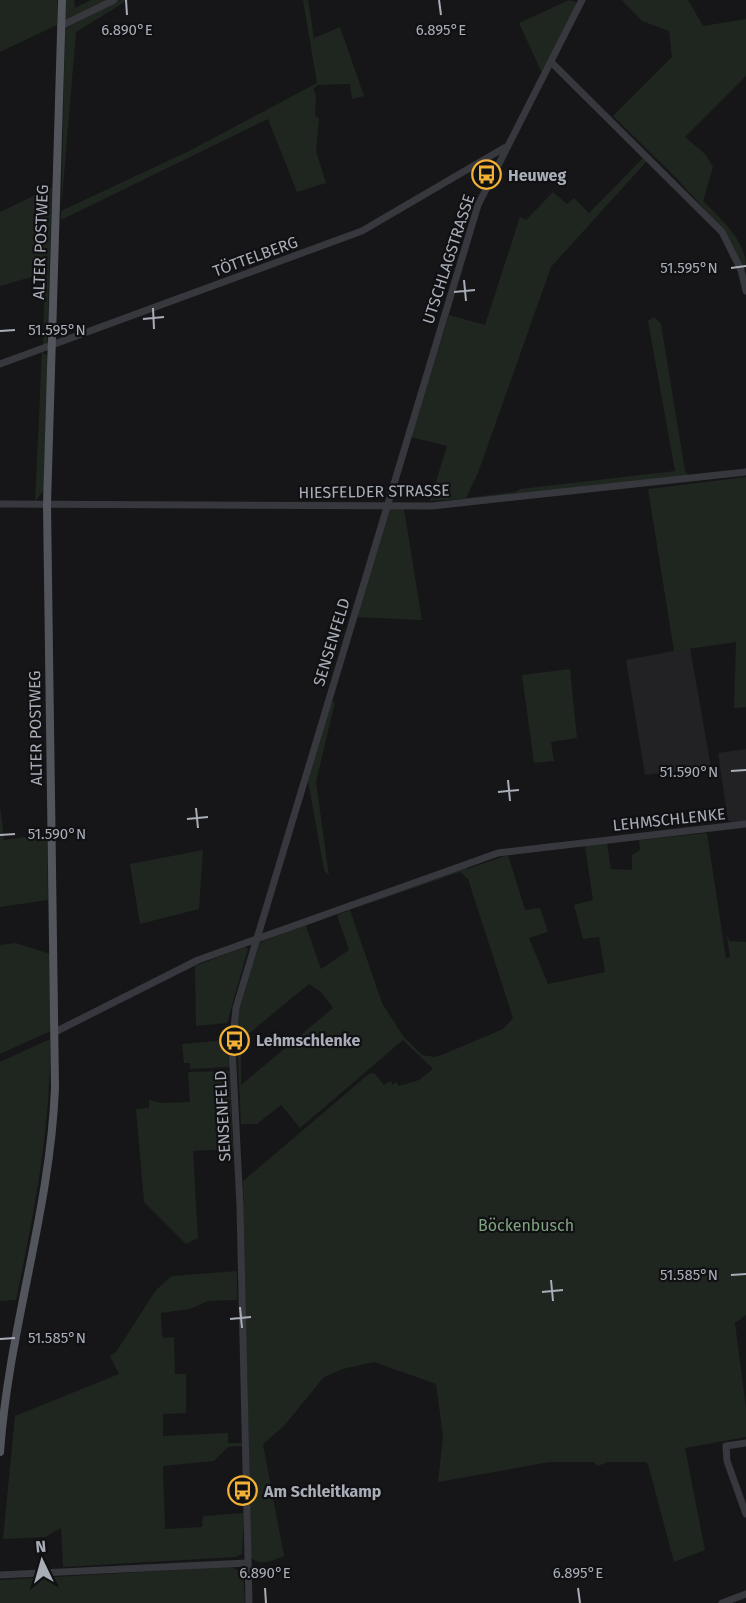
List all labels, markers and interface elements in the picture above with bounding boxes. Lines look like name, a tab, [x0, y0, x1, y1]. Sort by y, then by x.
text: 6.890°E	[101, 21, 153, 39]
text: 6.895°E	[416, 21, 466, 39]
bus stop icon: Heuweg	[471, 159, 503, 191]
place label: Heuweg	[508, 166, 566, 185]
street label: ALTER POSTWEG	[29, 184, 52, 300]
street label: UTSCHLAGSTRASSE	[419, 192, 478, 327]
street label: TÖTTELBERG	[210, 232, 300, 281]
text: 51.595°N	[660, 259, 718, 277]
text: 51.595°N	[28, 321, 86, 339]
street label: HIESFELDER STRASSE	[298, 481, 450, 502]
street label: SENSENFELD	[309, 596, 354, 688]
street label: ALTER POSTWEG	[25, 670, 46, 786]
text: 51.590°N	[660, 763, 718, 781]
street label: LEHMSCHLENKE	[612, 804, 727, 835]
text: 51.590°N	[28, 825, 86, 843]
bus stop icon: Lehmschlenke	[219, 1024, 251, 1056]
place label: Lehmschlenke	[256, 1031, 360, 1050]
street label: SENSENFELD	[211, 1070, 234, 1162]
park label: Böckenbusch	[478, 1216, 574, 1235]
text: 51.585°N	[660, 1266, 718, 1284]
text: 51.585°N	[28, 1329, 86, 1347]
bus stop icon: Am Schleitkamp	[227, 1475, 259, 1507]
place label: Am Schleitkamp	[263, 1482, 381, 1501]
north arrow	[12, 1531, 72, 1591]
text: N	[35, 1537, 47, 1556]
text: 6.890°E	[239, 1564, 291, 1582]
text: 6.895°E	[553, 1564, 603, 1582]

